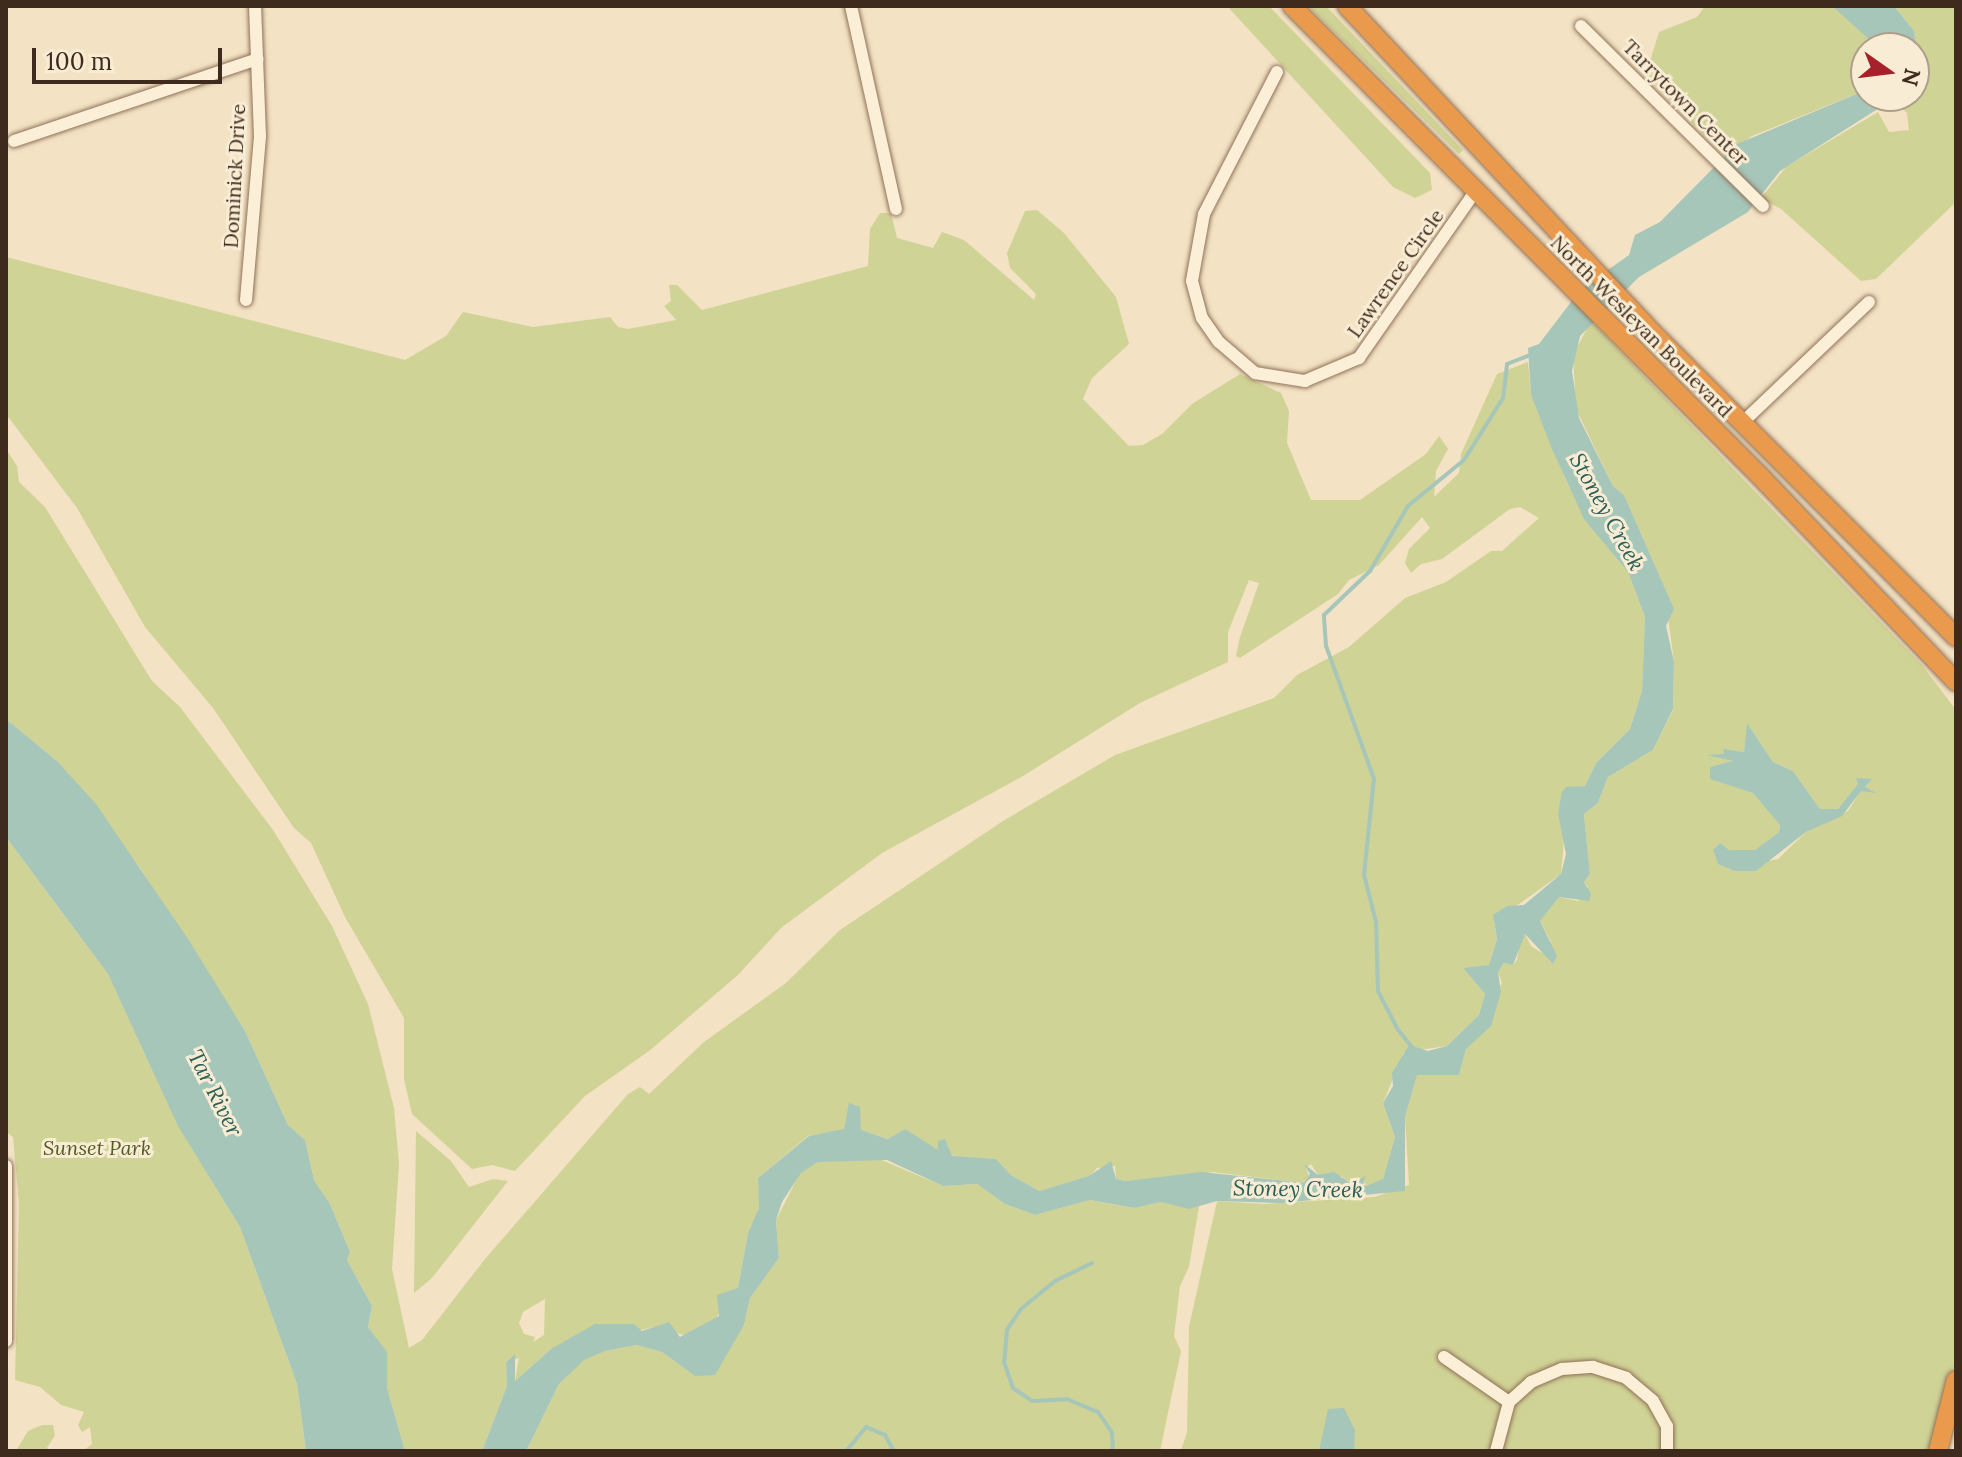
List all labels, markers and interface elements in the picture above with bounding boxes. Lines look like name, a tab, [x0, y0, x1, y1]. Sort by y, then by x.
scale bar	[36, 32, 226, 82]
north arrow	[1850, 32, 1930, 112]
street label: Tarrytown Center	[1618, 34, 1754, 170]
text: 100 m	[46, 46, 112, 77]
text: N	[1896, 66, 1927, 89]
street label: Dominick Drive	[218, 103, 250, 249]
street label: Lawrence Circle	[1342, 204, 1448, 342]
street label: North Wesleyan Boulevard	[1546, 230, 1738, 422]
water label: Stoney Creek	[1564, 449, 1650, 575]
water label: Tar River	[182, 1045, 248, 1141]
park label: Sunset Park	[43, 1135, 151, 1159]
water label: Stoney Creek	[1233, 1175, 1363, 1203]

